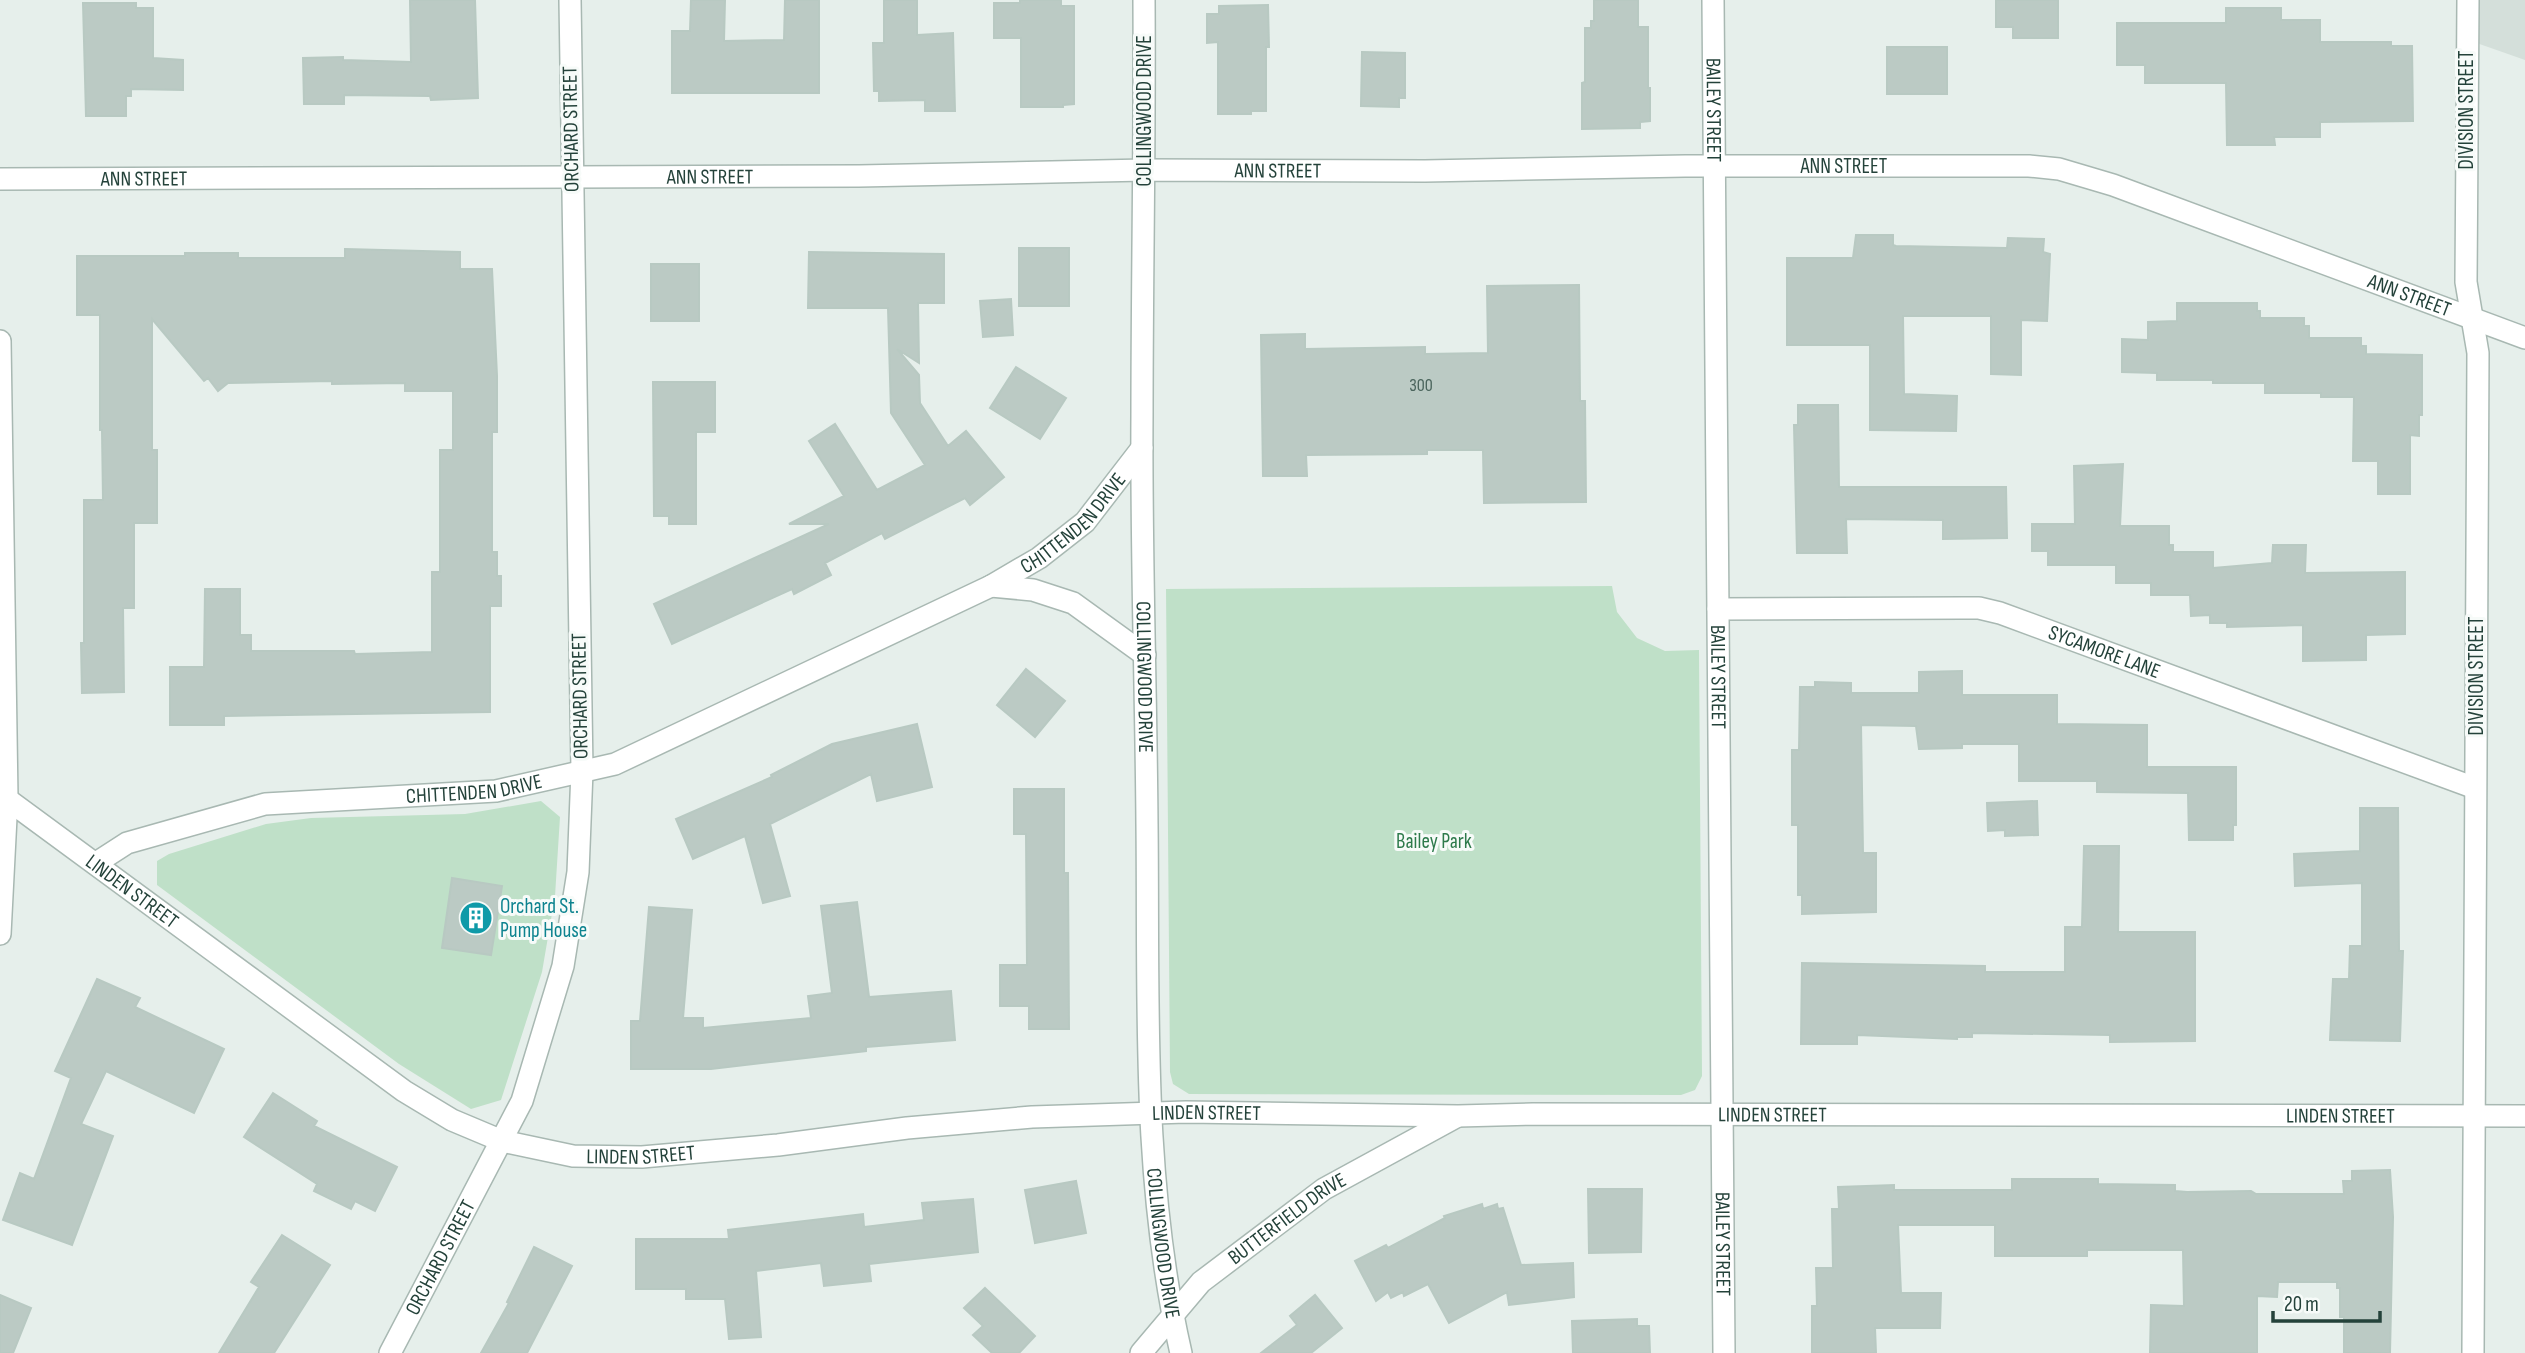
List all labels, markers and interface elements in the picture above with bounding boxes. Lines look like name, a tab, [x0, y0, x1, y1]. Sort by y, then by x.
street label: COLLINGWOOD DRIVE	[1132, 35, 1157, 187]
street label: DIVISION STREET	[2454, 50, 2479, 169]
street label: BAILEY STREET	[1701, 58, 1727, 163]
street label: ORCHARD STREET	[557, 65, 585, 192]
street label: ANN STREET	[1800, 154, 1888, 179]
street label: ANN STREET	[1234, 158, 1322, 183]
street label: ANN STREET	[666, 164, 754, 189]
street label: ANN STREET	[100, 166, 188, 191]
street label: ANN STREET	[2364, 268, 2455, 322]
house number: 300	[1409, 375, 1433, 396]
street label: CHITTENDEN DRIVE	[1016, 468, 1131, 579]
street label: COLLINGWOOD DRIVE	[1131, 601, 1159, 753]
street label: DIVISION STREET	[2464, 616, 2489, 735]
street label: SYCAMORE LANE	[2045, 619, 2164, 684]
street label: BAILEY STREET	[1706, 625, 1731, 730]
street label: ORCHARD STREET	[566, 632, 594, 759]
street label: CHITTENDEN DRIVE	[405, 768, 544, 809]
park label: Bailey Park	[1396, 829, 1472, 854]
street label: LINDEN STREET	[81, 849, 184, 934]
place label: Orchard St. Pump House	[500, 894, 587, 943]
building icon: Orchard St. Pump House	[457, 899, 495, 937]
street label: LINDEN STREET	[1152, 1099, 1261, 1126]
street label: LINDEN STREET	[1718, 1102, 1827, 1127]
street label: LINDEN STREET	[2286, 1103, 2395, 1128]
street label: LINDEN STREET	[586, 1140, 696, 1170]
street label: COLLINGWOOD DRIVE	[1142, 1167, 1186, 1321]
street label: BUTTERFIELD DRIVE	[1223, 1167, 1350, 1270]
street label: BAILEY STREET	[1710, 1192, 1736, 1297]
street label: ORCHARD STREET	[400, 1195, 481, 1319]
scale bar	[2273, 1280, 2380, 1324]
text: 20 m	[2284, 1292, 2319, 1317]

